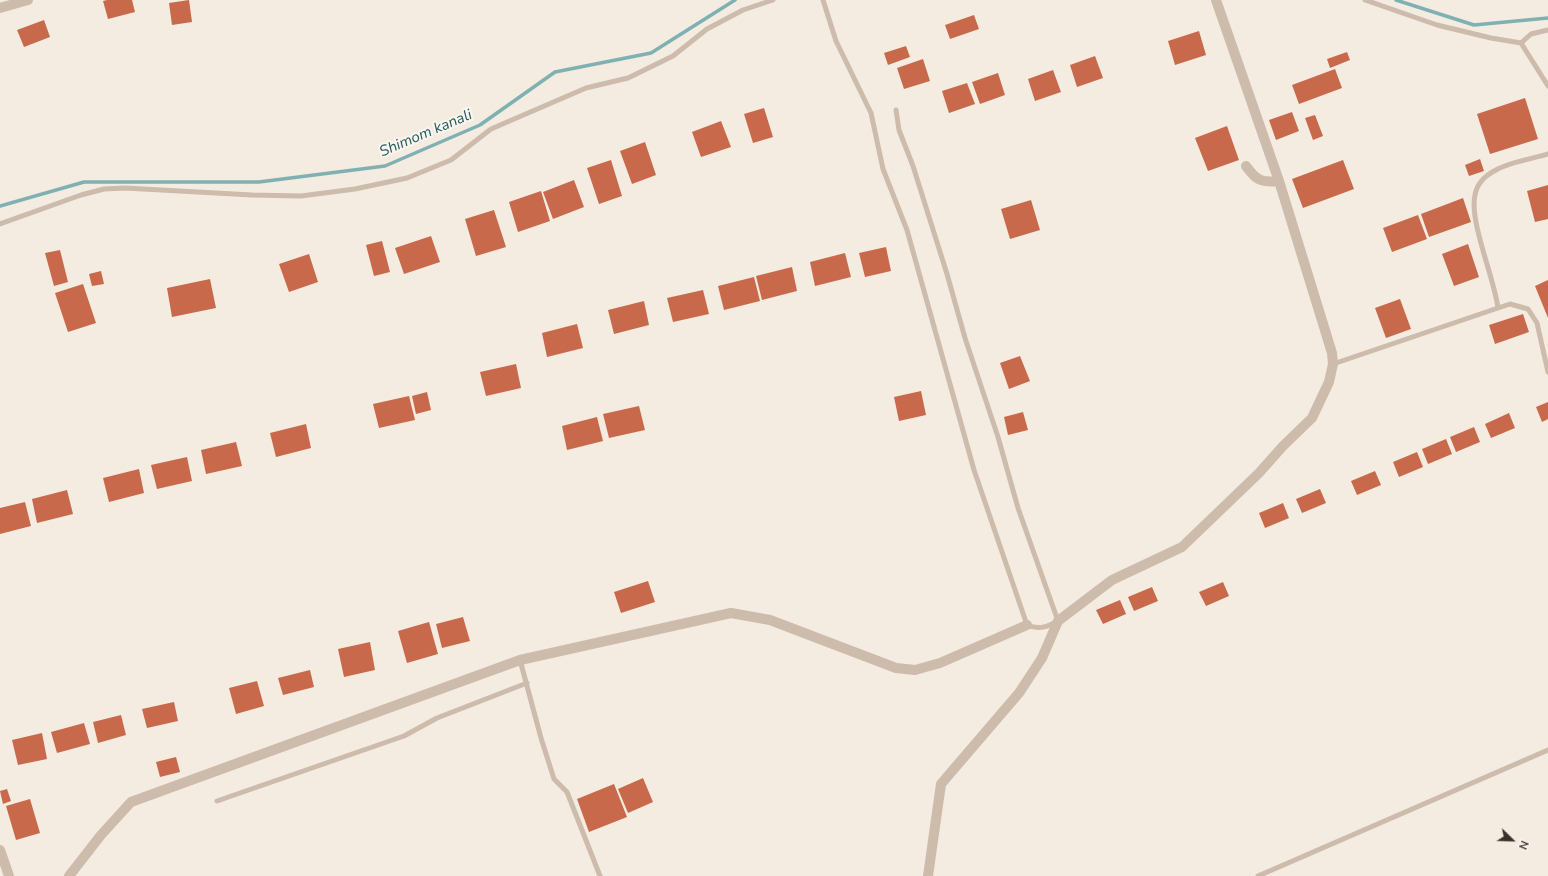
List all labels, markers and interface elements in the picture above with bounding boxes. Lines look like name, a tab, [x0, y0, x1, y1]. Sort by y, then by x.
water label: Shimom kanali	[377, 106, 475, 162]
north arrow	[1492, 820, 1532, 860]
text: N	[1515, 838, 1532, 852]

